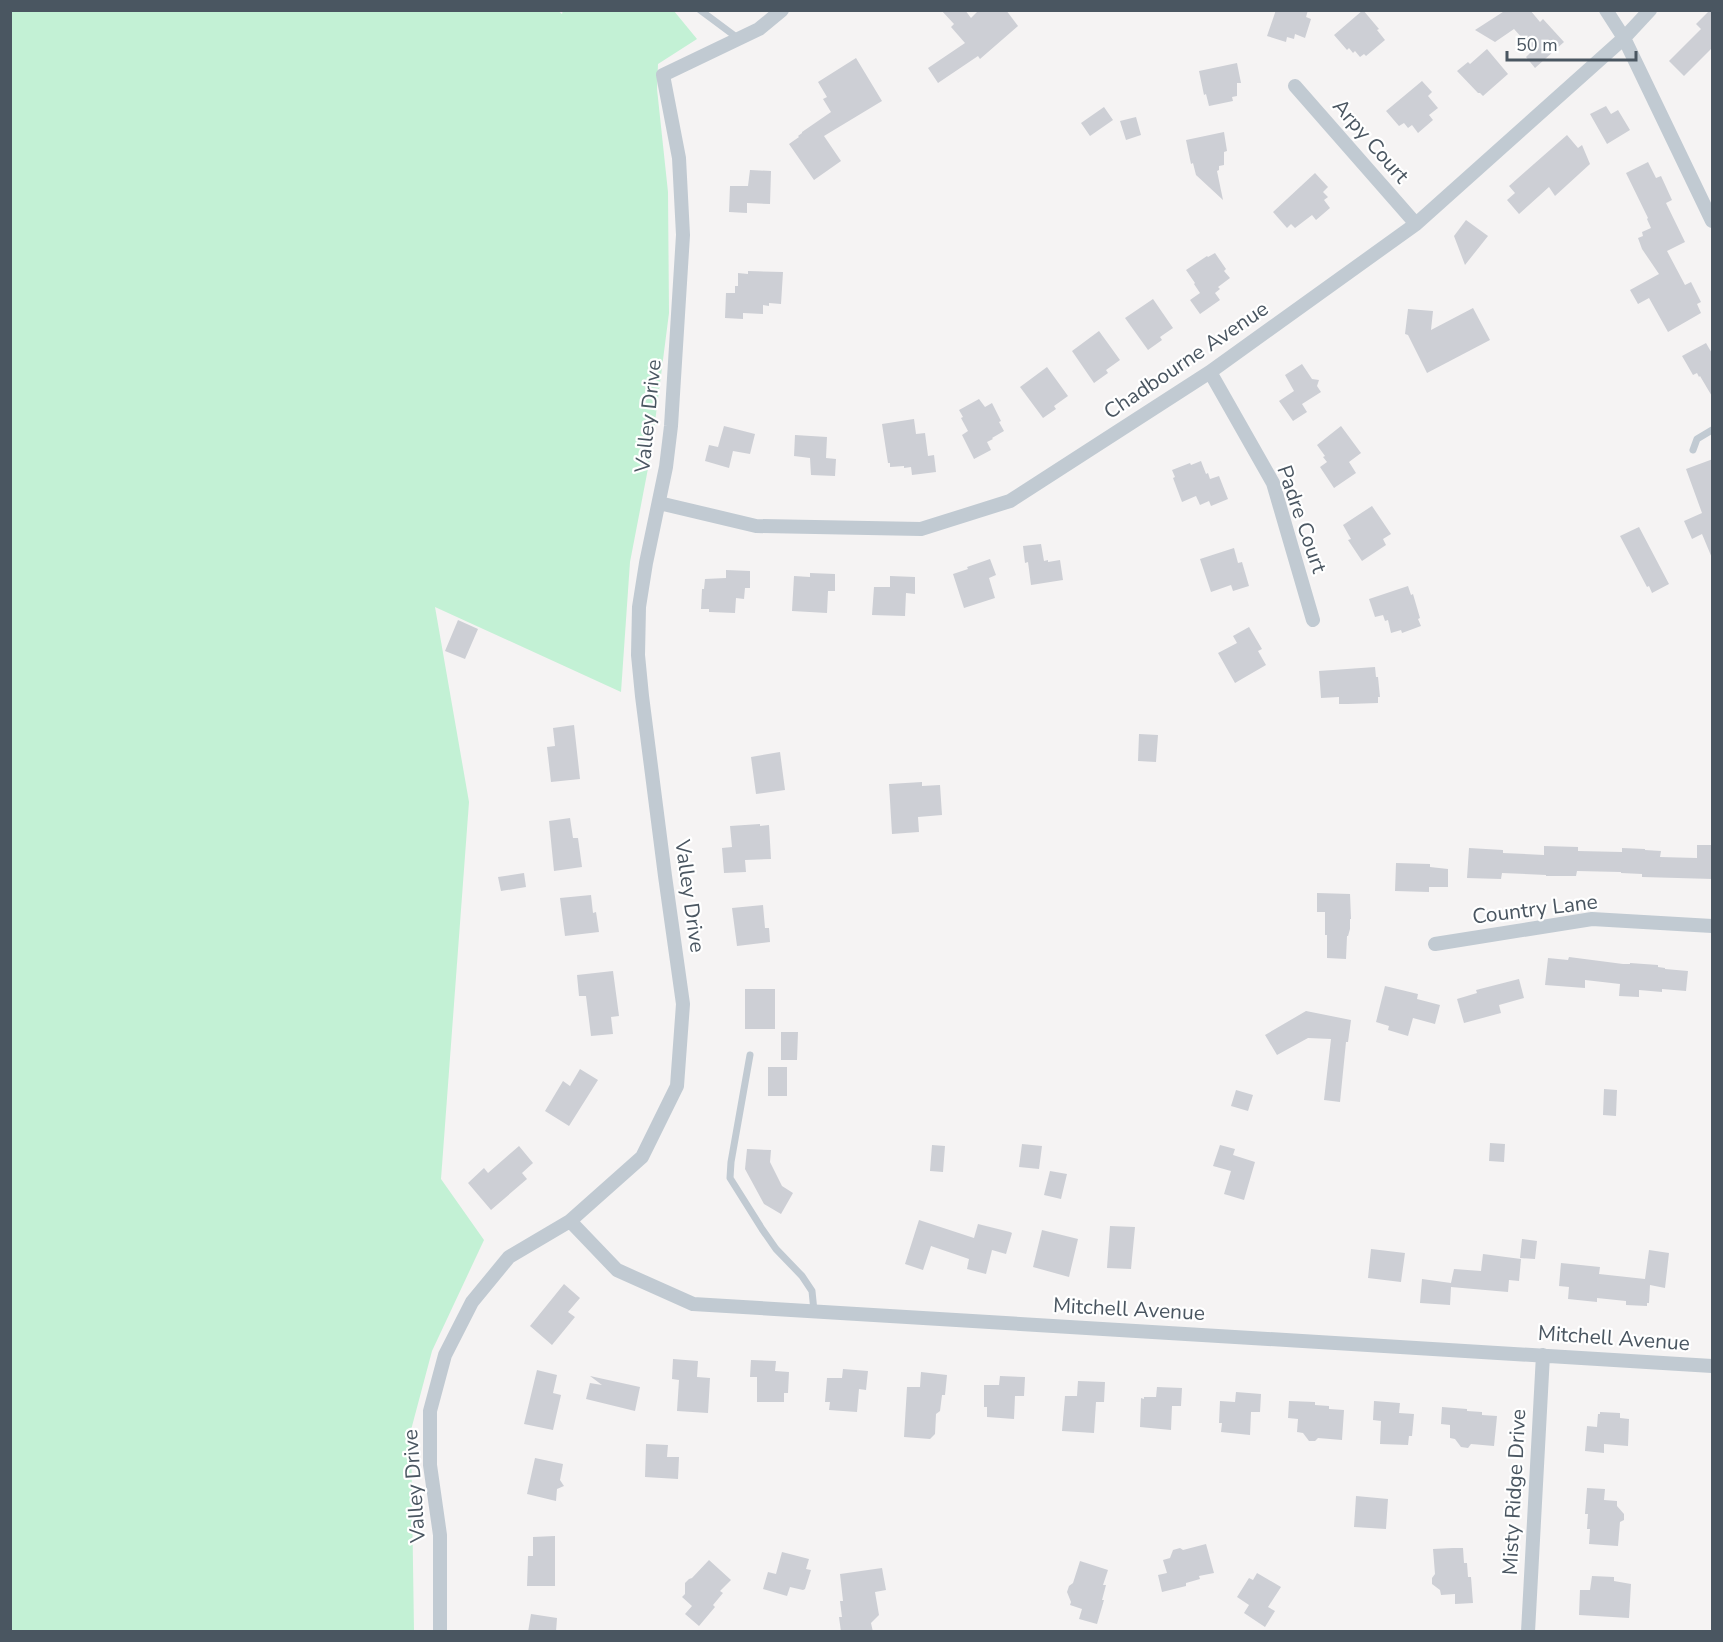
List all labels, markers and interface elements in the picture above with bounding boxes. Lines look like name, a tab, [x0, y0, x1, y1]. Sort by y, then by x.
scale bar	[1507, 24, 1636, 62]
text: 50 m	[1516, 33, 1558, 57]
street label: Arpy Court	[1327, 93, 1416, 190]
street label: Chadbourne Avenue	[1098, 295, 1274, 425]
street label: Valley Drive	[628, 358, 668, 475]
street label: Padre Court	[1270, 461, 1334, 577]
street label: Valley Drive	[668, 837, 712, 954]
street label: Country Lane	[1471, 887, 1599, 931]
street label: Mitchell Avenue	[1052, 1291, 1206, 1327]
street label: Mitchell Avenue	[1537, 1319, 1691, 1357]
street label: Misty Ridge Drive	[1496, 1408, 1532, 1576]
street label: Valley Drive	[396, 1428, 432, 1545]

